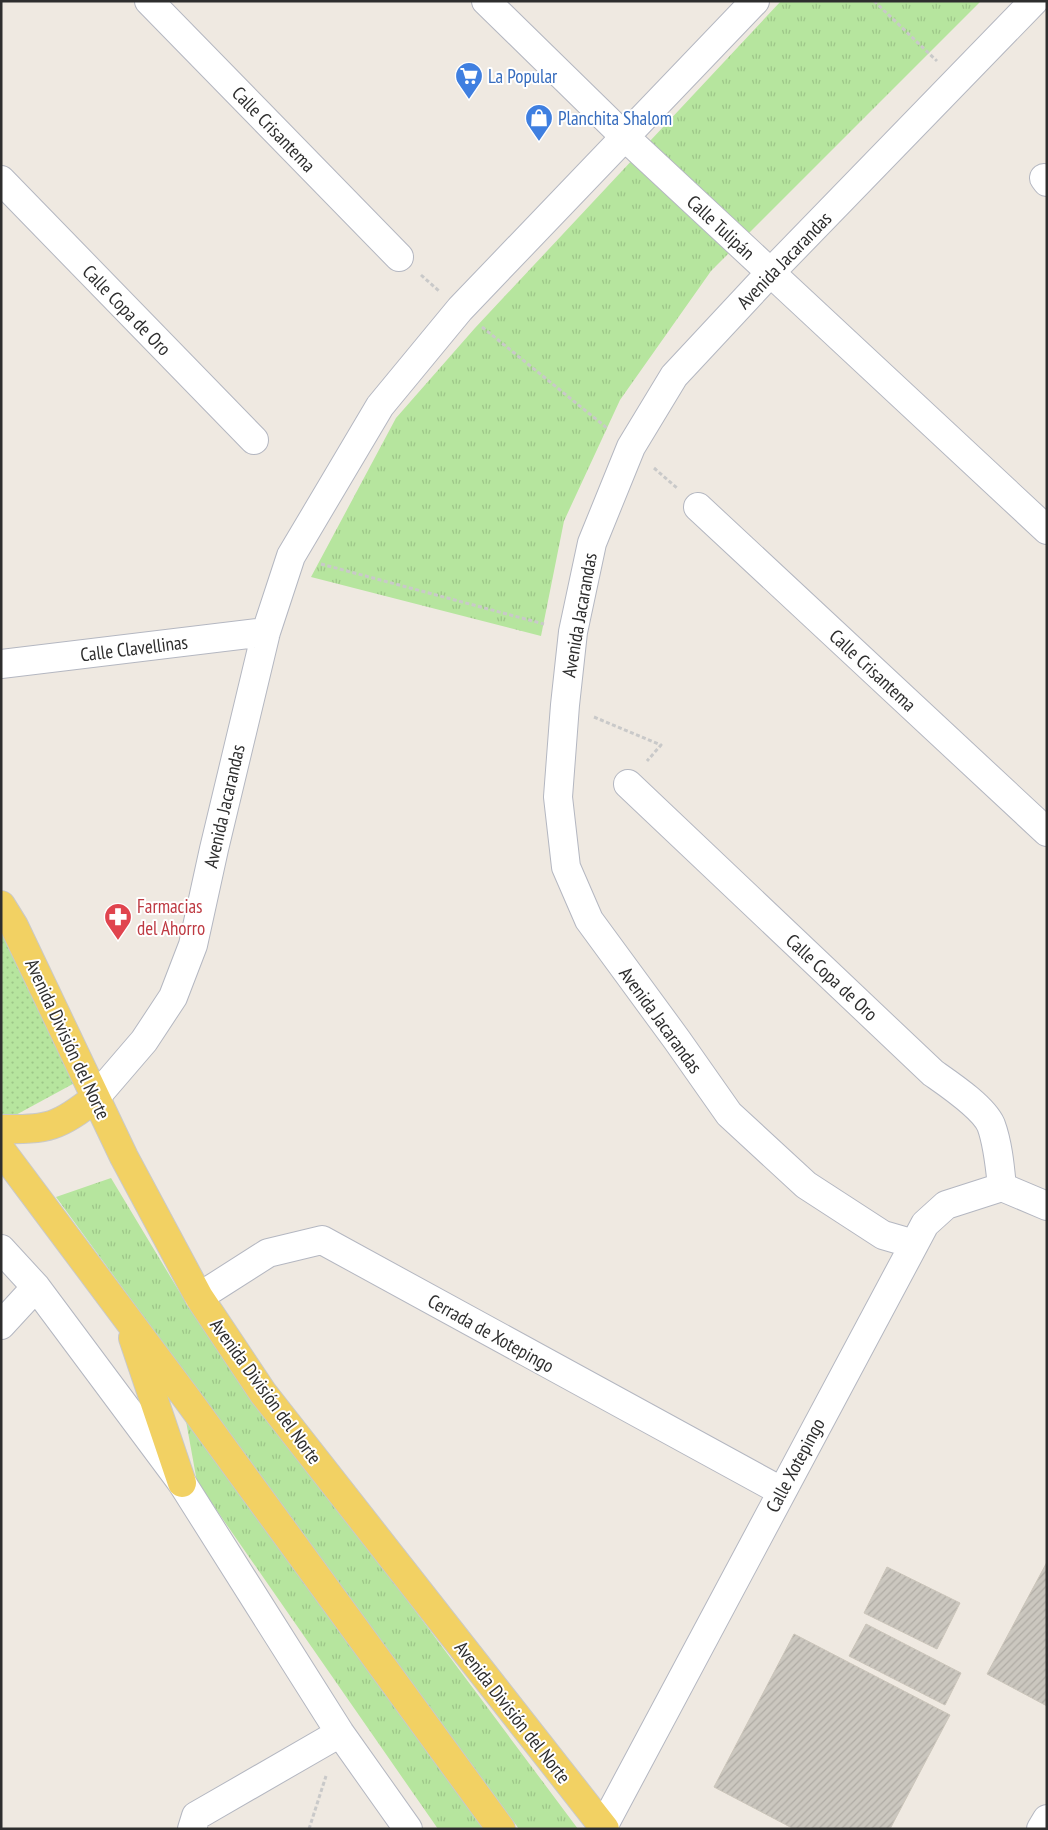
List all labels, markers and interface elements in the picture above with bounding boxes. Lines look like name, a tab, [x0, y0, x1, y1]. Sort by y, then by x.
supermarket icon: La Popular	[454, 61, 484, 100]
place label: La Popular	[488, 64, 558, 88]
street label: Calle Crisantema	[227, 81, 321, 177]
shop icon: Planchita Shalom	[524, 103, 554, 142]
place label: Planchita Shalom	[558, 106, 672, 130]
street label: Calle Tulipán	[682, 190, 760, 264]
street label: Avenida Jacarandas	[732, 206, 836, 314]
street label: Calle Copa de Oro	[78, 260, 176, 360]
street label: Avenida Jacarandas	[556, 551, 602, 679]
street label: Calle Crisantema	[825, 624, 921, 716]
street label: Calle Clavellinas	[79, 630, 189, 666]
street label: Avenida Jacarandas	[198, 742, 250, 870]
place label: Farmacias del Ahorro	[137, 894, 205, 940]
pharmacy icon: Farmacias del Ahorro	[103, 902, 133, 941]
street label: Calle Copa de Oro	[781, 928, 883, 1026]
street label: Avenida División del Norte	[20, 955, 116, 1123]
street label: Avenida Jacarandas	[614, 962, 708, 1078]
street label: Cerrada de Xotepingo	[424, 1288, 558, 1378]
street label: Avenida División del Norte	[205, 1313, 327, 1469]
street label: Calle Xotepingo	[760, 1414, 830, 1516]
street label: Avenida División del Norte	[450, 1636, 576, 1788]

